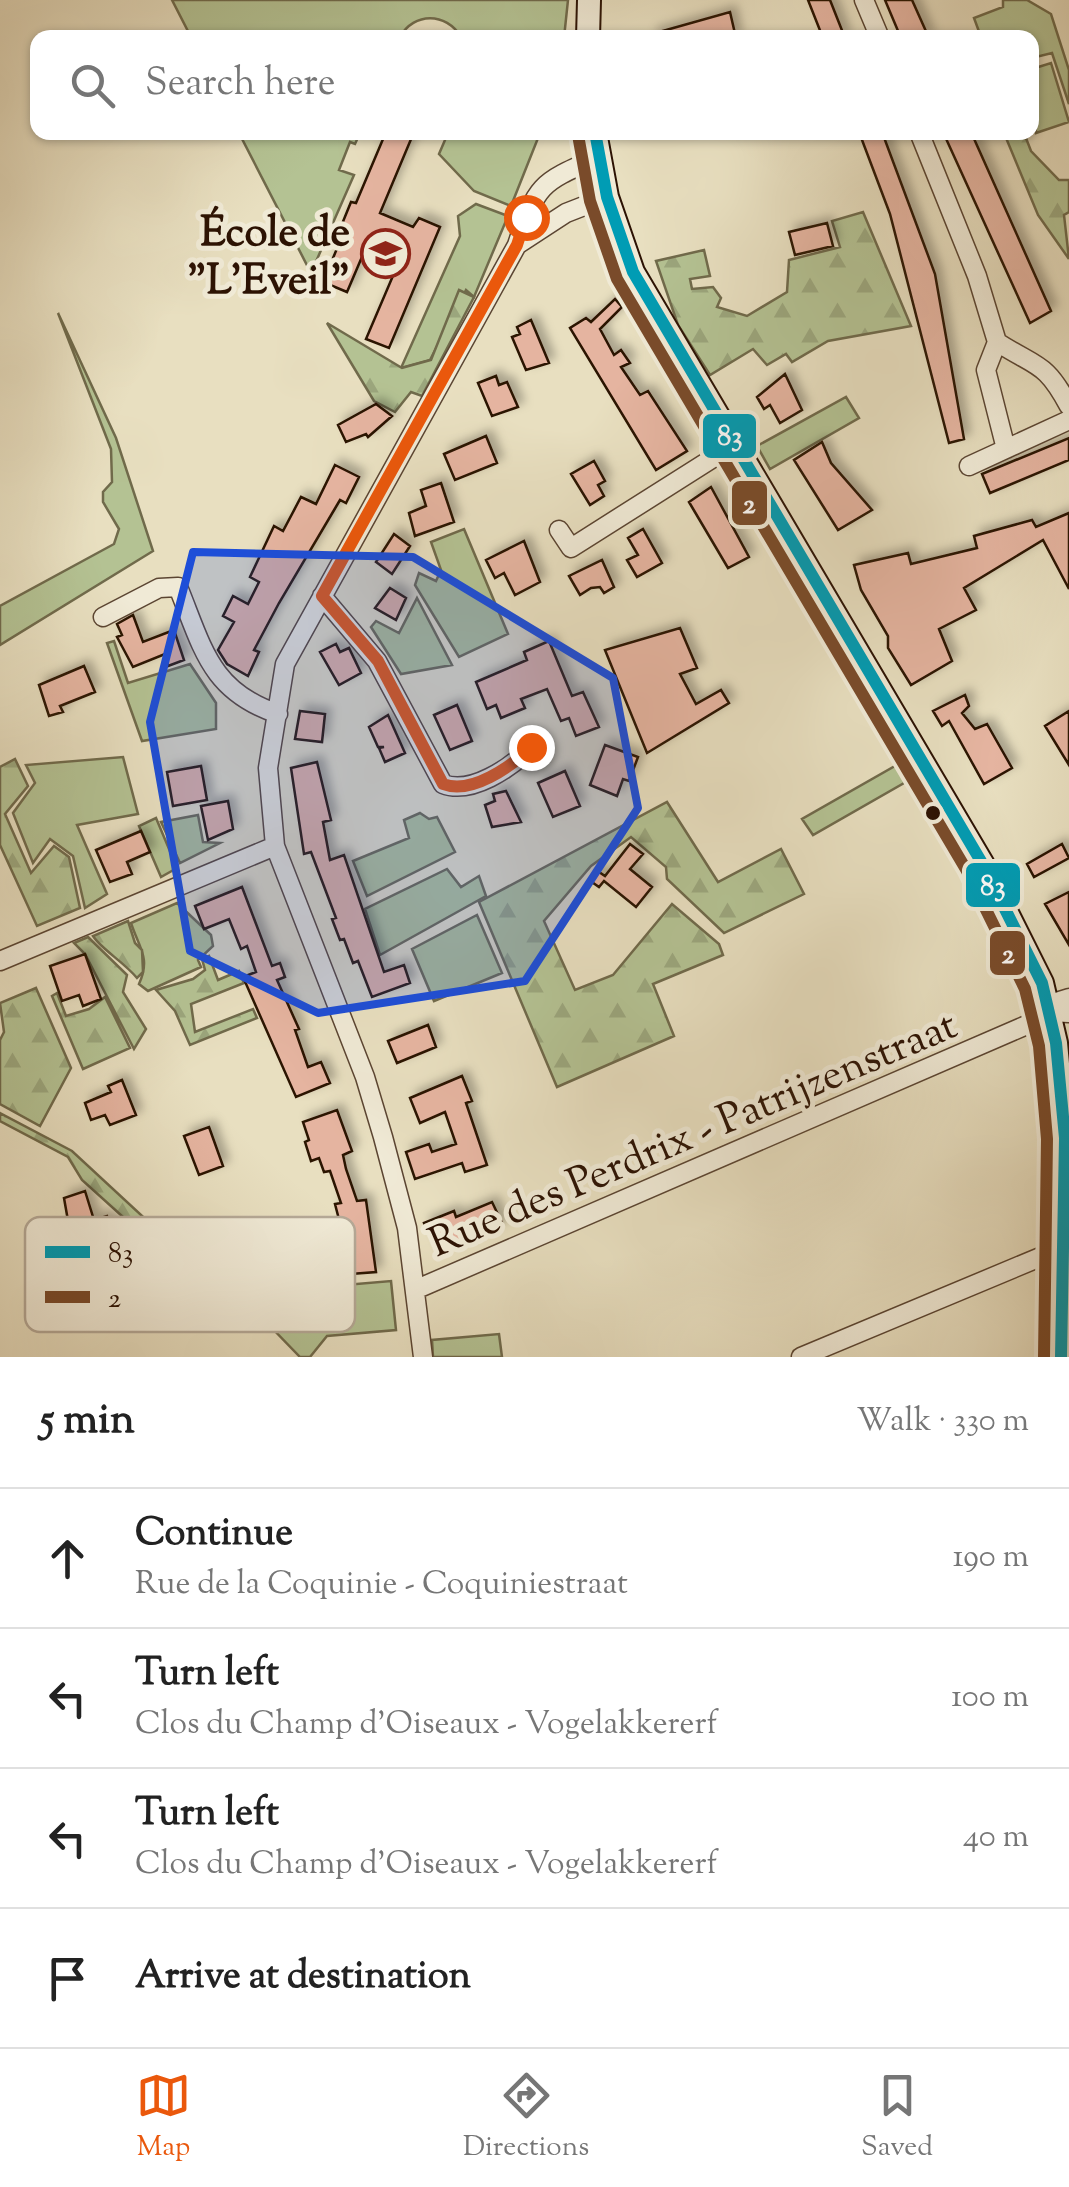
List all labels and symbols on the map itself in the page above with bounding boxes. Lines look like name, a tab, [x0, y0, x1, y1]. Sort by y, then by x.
route start	[504, 195, 550, 241]
place label: École de "L'Eveil"	[187, 205, 350, 313]
school or university icon: École de "L'Eveil"	[359, 228, 411, 280]
line badge: 83	[701, 412, 758, 460]
text: 83	[717, 418, 743, 458]
line badge: 2	[730, 479, 769, 527]
text: 2	[742, 486, 756, 526]
route end	[509, 725, 555, 771]
unlabelled marker	[923, 803, 943, 823]
line badge: 83	[964, 861, 1022, 909]
text: 83	[980, 868, 1006, 908]
line badge: 2	[988, 929, 1027, 977]
text: 2	[1001, 936, 1015, 976]
street label: Rue des Perdrix - Patrijzenstraat	[421, 998, 967, 1275]
legend	[25, 1217, 355, 1332]
text: 83	[108, 1235, 133, 1275]
text: 2	[108, 1280, 121, 1320]

